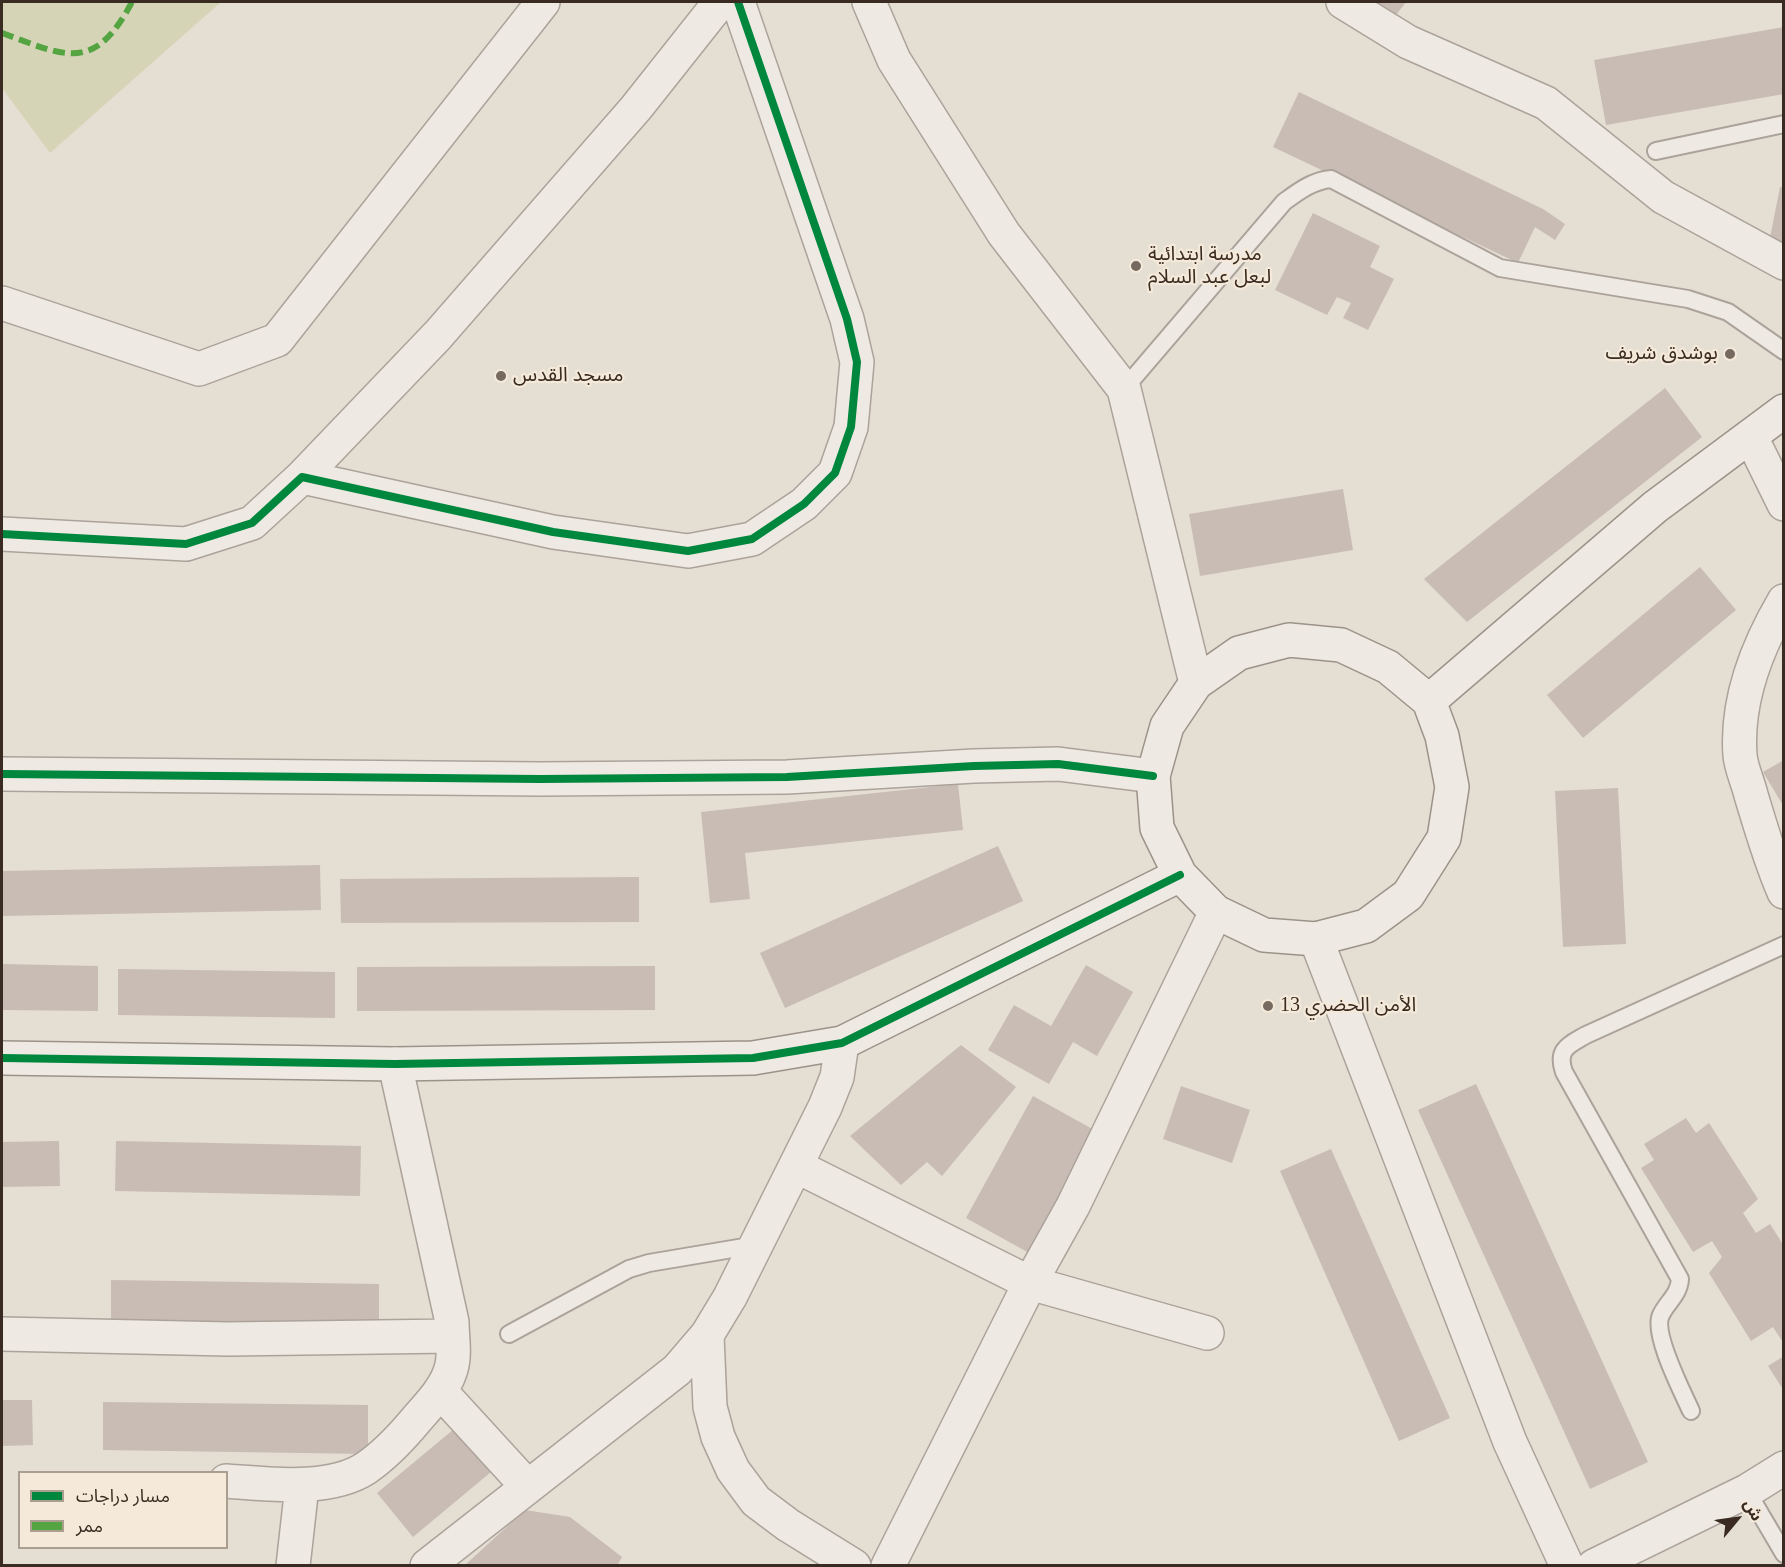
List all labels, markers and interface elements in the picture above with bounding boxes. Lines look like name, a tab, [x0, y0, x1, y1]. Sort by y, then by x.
place label: مدرسة ابتدائية لبعل عبد السلام	[1148, 243, 1271, 290]
marker: مدرسة ابتدائية لبعل عبد السلام	[1129, 259, 1143, 273]
place label: بوشدق شريف	[1605, 342, 1718, 366]
marker: بوشدق شريف	[1723, 347, 1737, 361]
place label: مسجد القدس	[513, 364, 624, 388]
marker: مسجد القدس	[494, 369, 508, 383]
place label: الأمن الحضري 13	[1280, 994, 1416, 1018]
marker: الأمن الحضري 13	[1261, 999, 1275, 1013]
legend	[18, 1471, 228, 1549]
text: مسار دراجات	[76, 1486, 170, 1506]
north arrow	[1707, 1489, 1767, 1549]
text: ش	[1740, 1496, 1766, 1524]
text: ممر	[76, 1516, 103, 1536]

